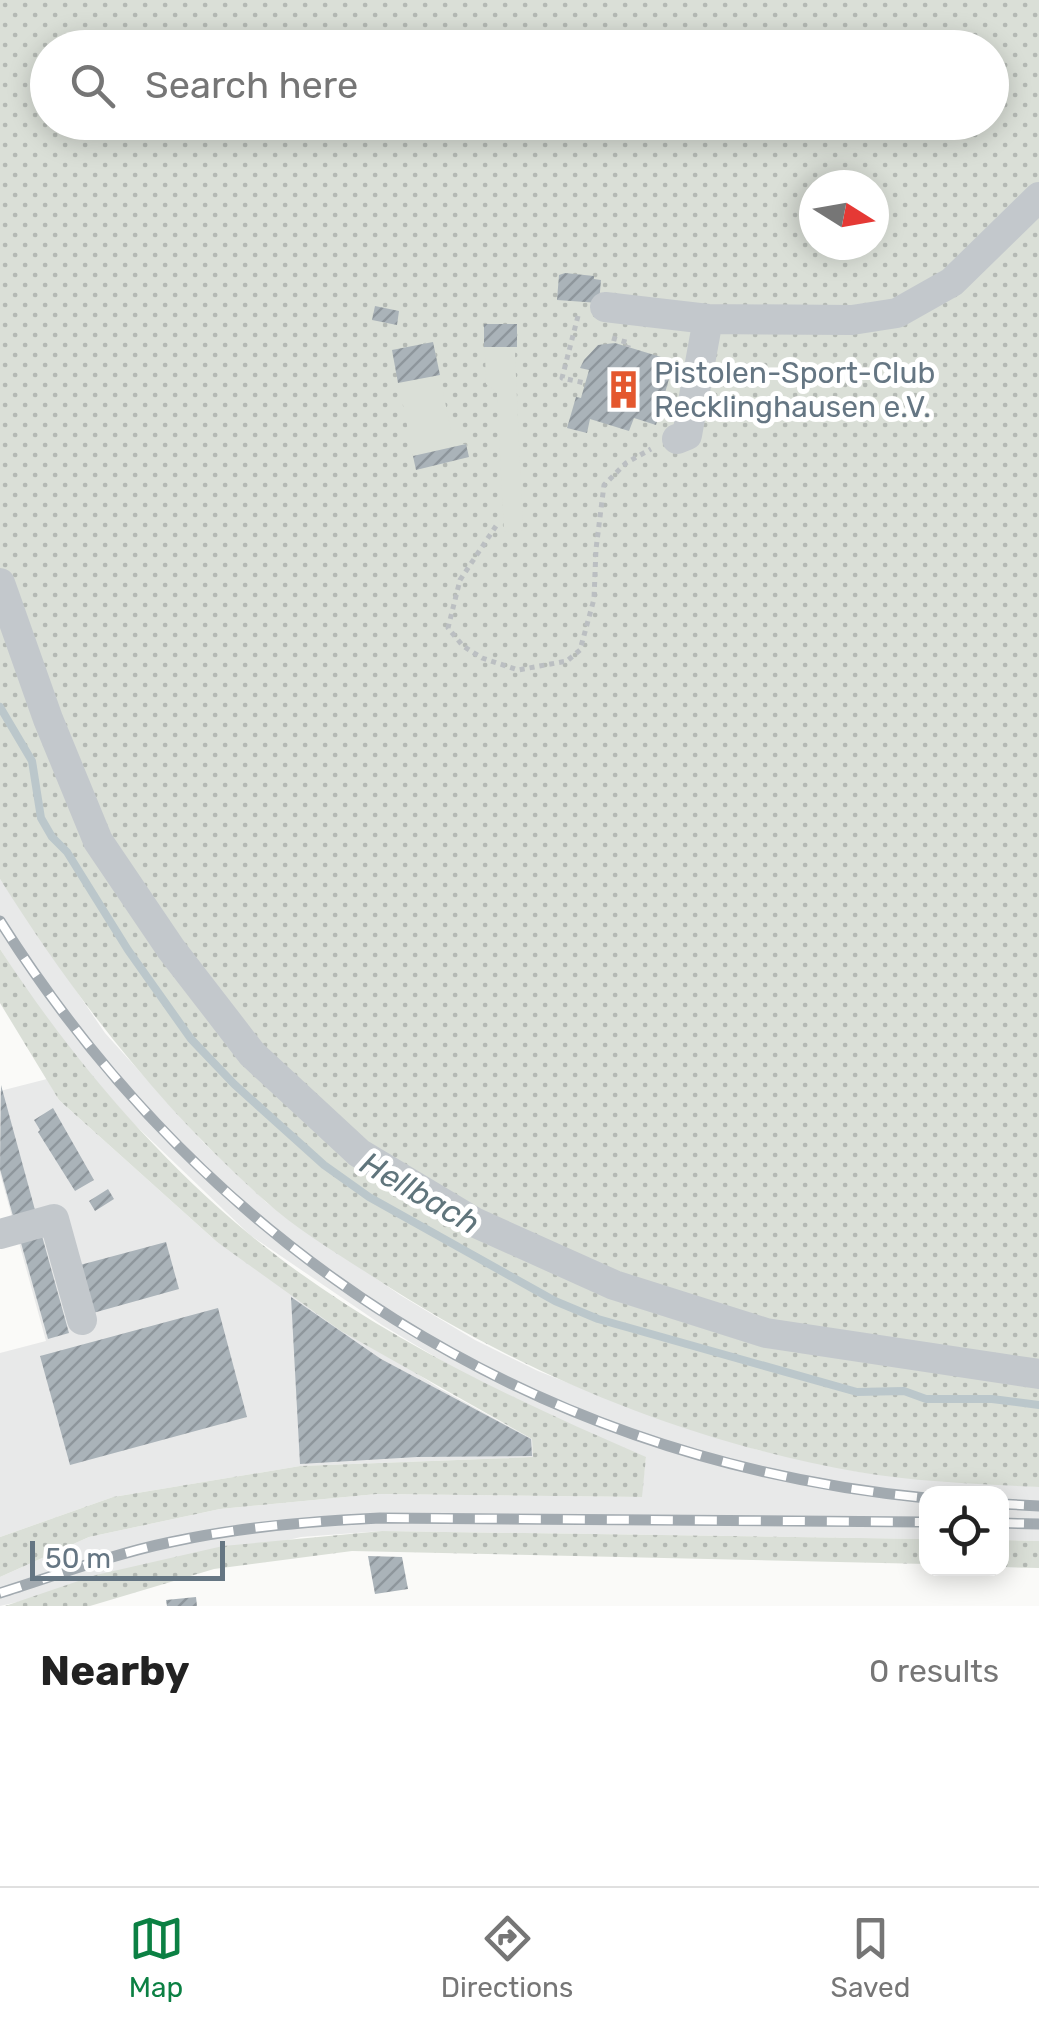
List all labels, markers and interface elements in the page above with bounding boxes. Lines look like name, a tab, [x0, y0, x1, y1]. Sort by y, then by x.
search box	[30, 30, 1009, 140]
icon: search	[65, 58, 120, 113]
text: Search here	[145, 62, 358, 108]
north arrow	[799, 170, 889, 260]
place label: Pistolen-Sport-Club Recklinghausen e.V.	[654, 355, 935, 425]
building icon: Pistolen-Sport-Club Recklinghausen e.V.	[603, 369, 645, 411]
water label: Hellbach	[354, 1144, 486, 1242]
map controls	[919, 1486, 1009, 1576]
button: locate	[919, 1486, 1009, 1576]
scale bar	[30, 1536, 225, 1580]
text: 50 m	[45, 1542, 111, 1575]
text: Nearby	[40, 1646, 190, 1696]
text: 0 results	[869, 1652, 999, 1690]
tab: Map	[129, 1911, 184, 2004]
tab: Directions	[441, 1911, 573, 2004]
tab: Saved	[830, 1911, 910, 2004]

